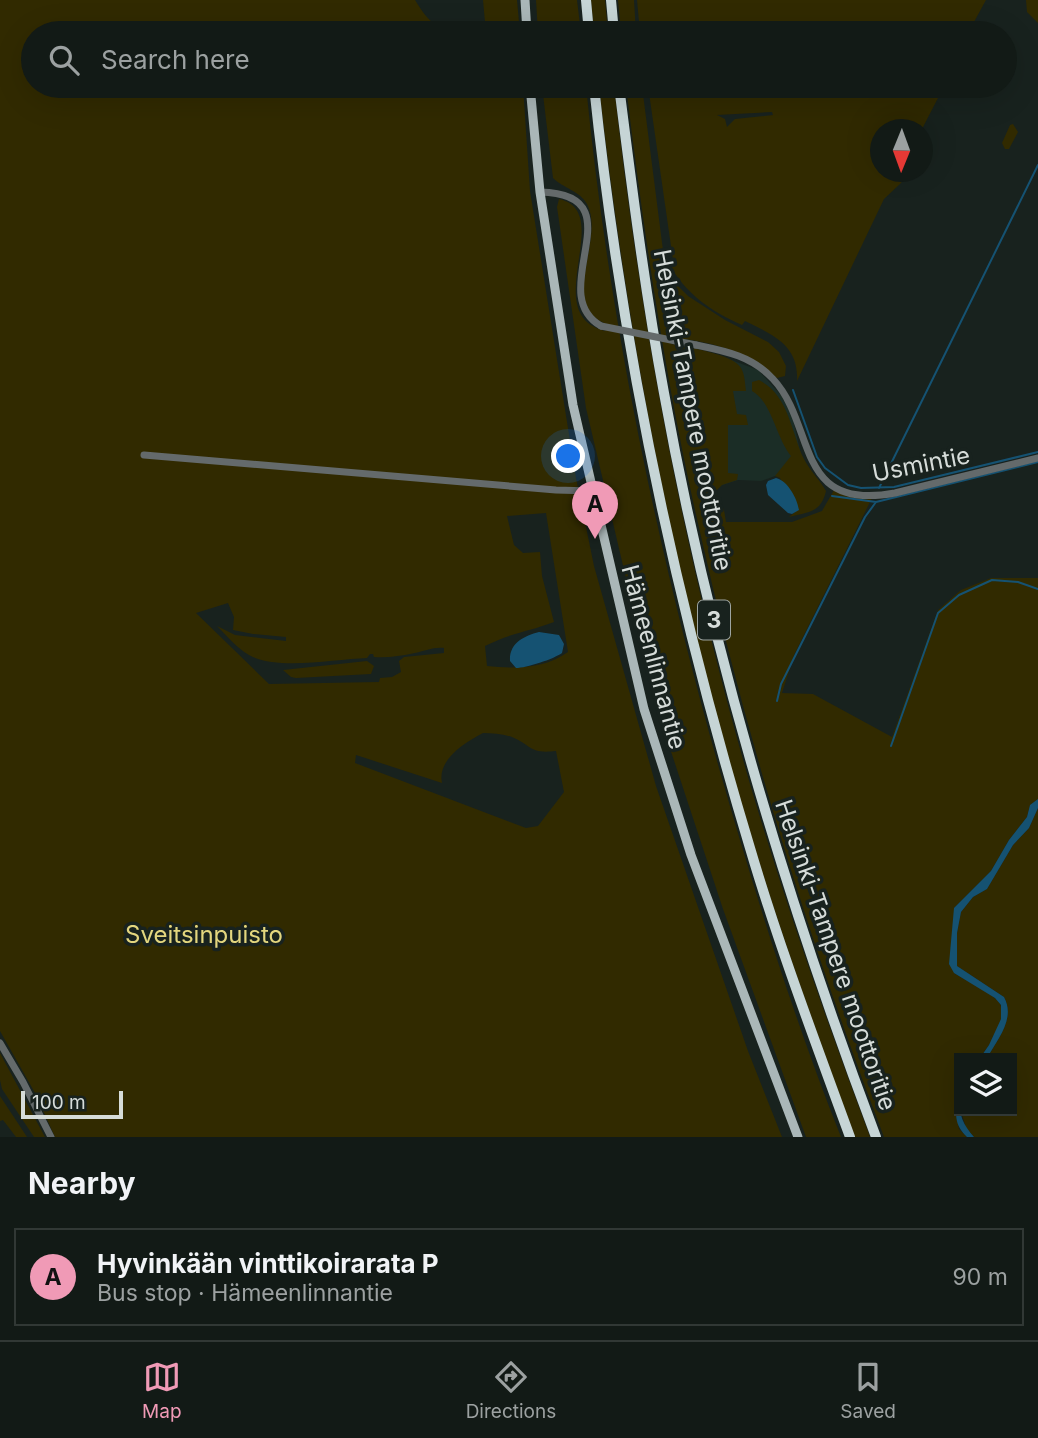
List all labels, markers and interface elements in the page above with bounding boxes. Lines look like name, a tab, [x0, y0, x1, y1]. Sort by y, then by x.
search box	[21, 21, 1017, 98]
icon: search	[45, 41, 83, 79]
text: Search here	[101, 44, 250, 75]
north arrow	[870, 119, 933, 182]
street label: Helsinki-Tampere moottoritie	[648, 247, 738, 573]
your location	[551, 439, 585, 473]
street label: Usmintie	[870, 440, 972, 488]
pin: A	[572, 481, 618, 539]
street label: Hämeenlinnantie	[615, 562, 693, 752]
road number: 3	[698, 600, 730, 640]
street label: Helsinki-Tampere moottoritie	[769, 796, 903, 1114]
park label: Sveitsinpuisto	[125, 920, 283, 949]
map controls	[954, 1053, 1017, 1116]
button: layers	[954, 1053, 1017, 1116]
scale bar	[21, 1088, 122, 1120]
text: 100 m	[32, 1091, 86, 1114]
text: Nearby	[28, 1165, 136, 1201]
text: Hyvinkään vinttikoirarata P	[97, 1248, 439, 1279]
text: A	[44, 1263, 62, 1291]
text: 90 m	[953, 1263, 1008, 1291]
text: Bus stop · Hämeenlinnantie	[97, 1279, 393, 1307]
tab: Map	[142, 1358, 182, 1423]
tab: Directions	[466, 1358, 556, 1423]
tab: Saved	[840, 1358, 896, 1423]

